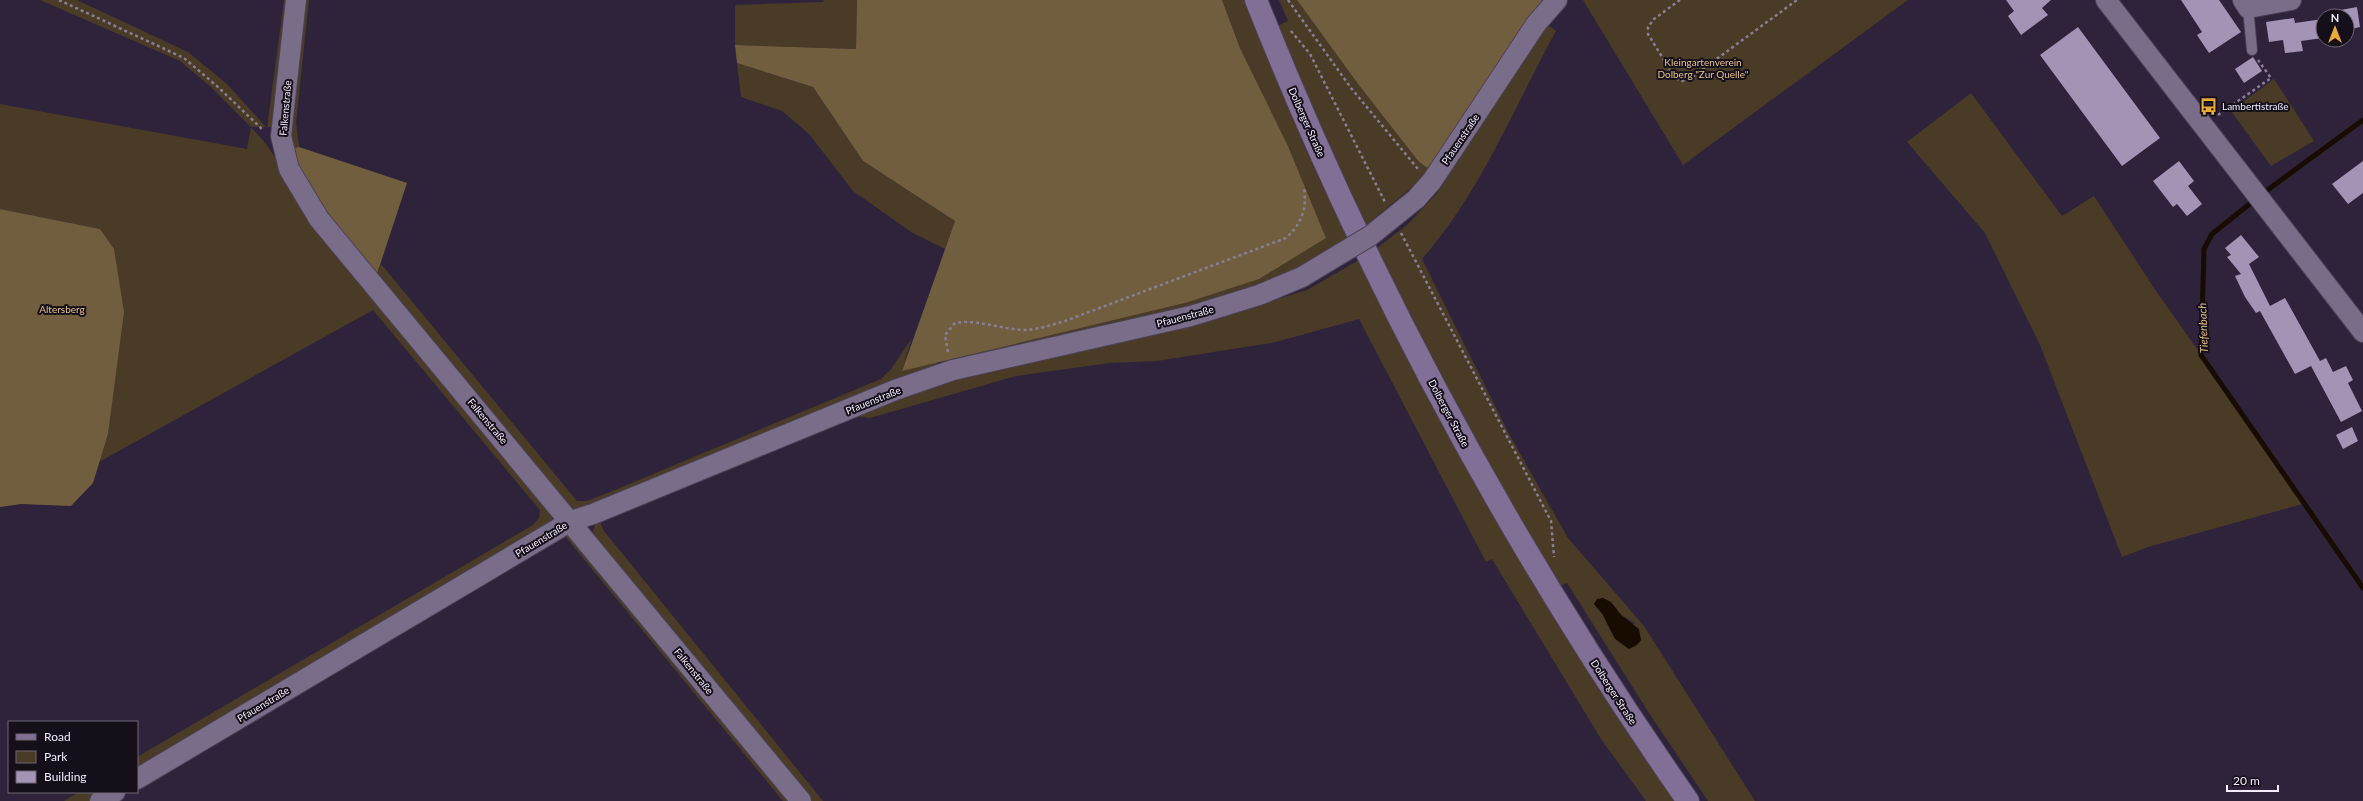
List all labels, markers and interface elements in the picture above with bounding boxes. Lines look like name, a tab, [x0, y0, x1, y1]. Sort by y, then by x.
north arrow	[2315, 8, 2355, 48]
text: N	[2331, 11, 2339, 24]
park label: Kleingartenverein Dolberg "Zur Quelle"	[1657, 56, 1749, 80]
street label: Falkenstraße	[277, 80, 293, 136]
street label: Dolberger Straße	[1286, 85, 1328, 159]
bus stop icon: Lambertistraße	[2199, 96, 2219, 116]
place label: Lambertistraße	[2222, 100, 2289, 112]
street label: Pfauenstraße	[1439, 111, 1481, 167]
water label: Tiefenbach	[2195, 302, 2210, 353]
park label: Altersberg	[39, 303, 85, 315]
street label: Pfauenstraße	[1155, 303, 1215, 329]
street label: Dolberger Straße	[1426, 377, 1472, 449]
street label: Pfauenstraße	[844, 383, 902, 417]
street label: Falkenstraße	[466, 396, 510, 446]
street label: Pfauenstraße	[513, 519, 569, 559]
street label: Falkenstraße	[672, 646, 716, 696]
street label: Dolberger Straße	[1589, 657, 1639, 727]
street label: Pfauenstraße	[235, 684, 291, 724]
legend	[8, 721, 138, 793]
text: Road	[44, 729, 71, 744]
text: Park	[44, 749, 68, 764]
scale bar	[2227, 767, 2278, 793]
text: Building	[44, 769, 87, 784]
text: 20 m	[2233, 773, 2260, 788]

